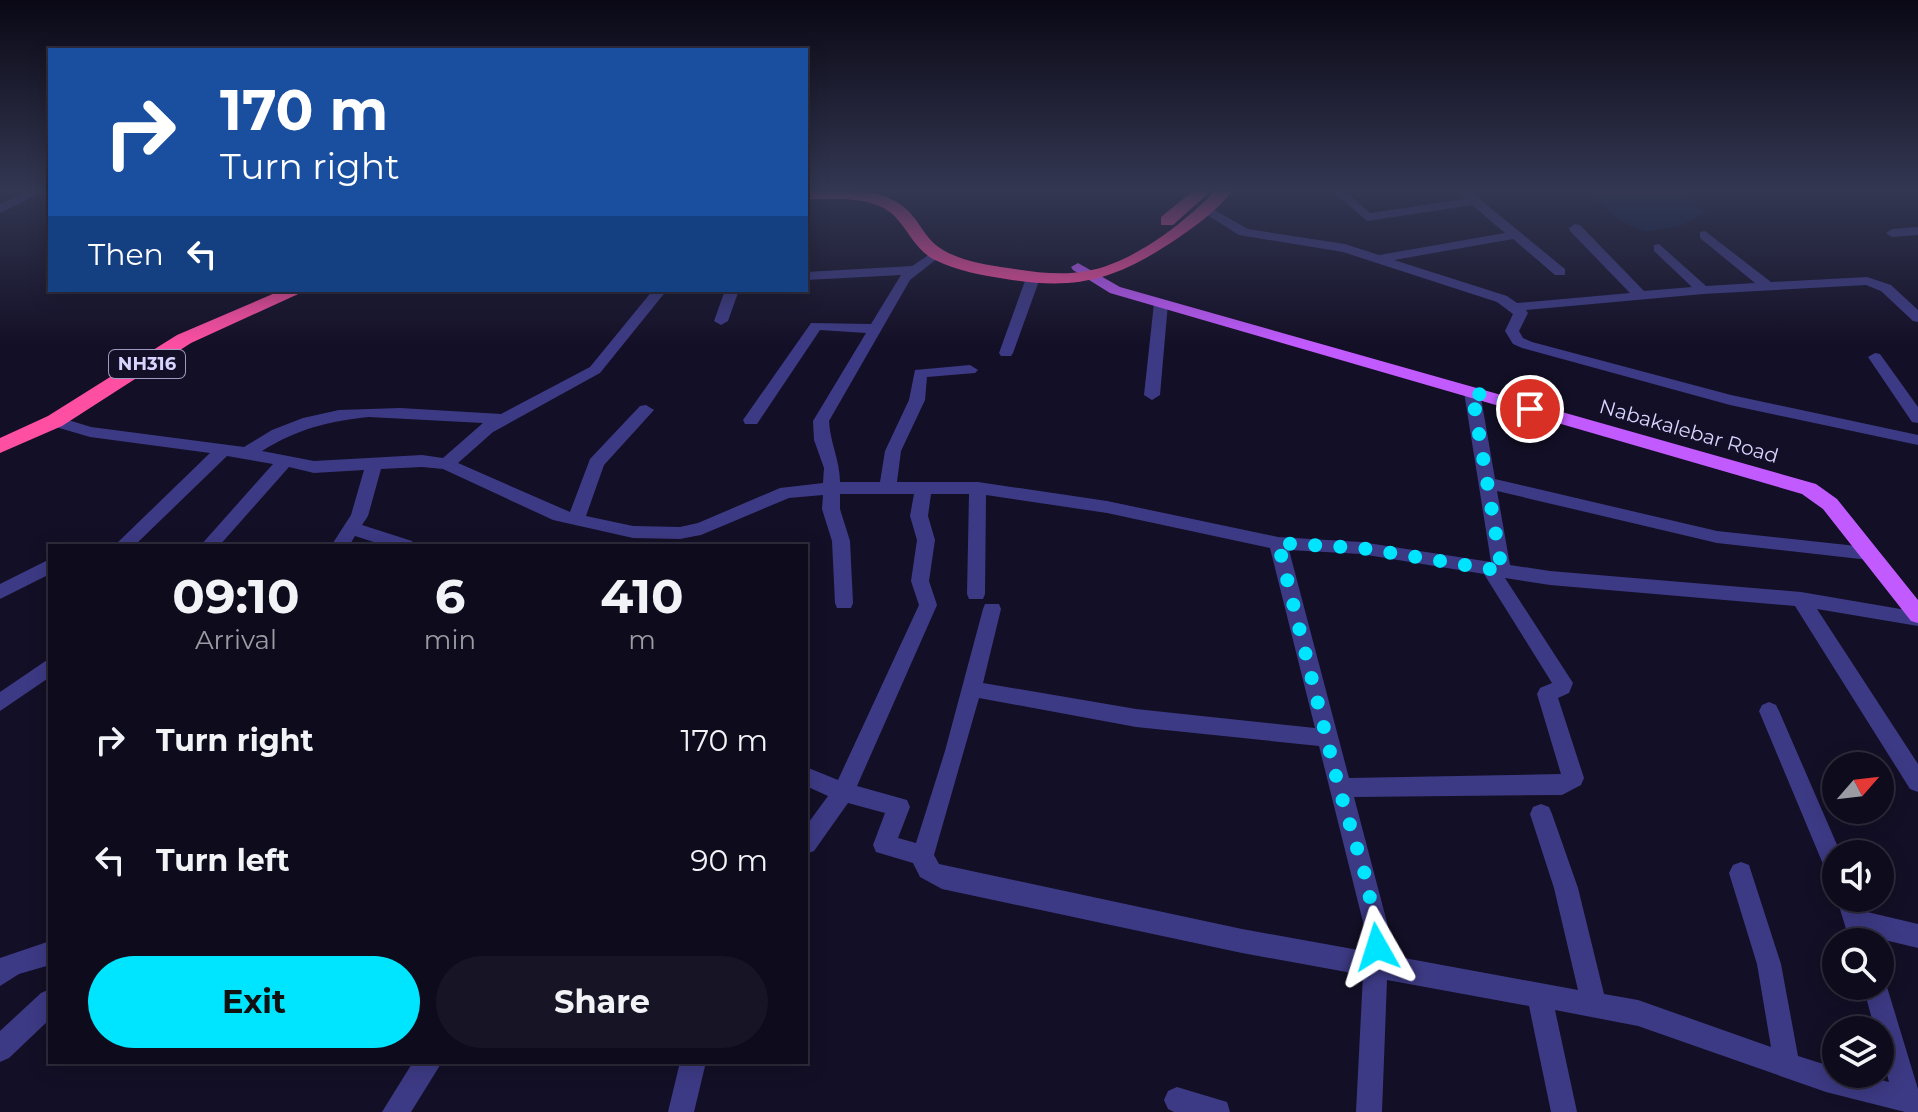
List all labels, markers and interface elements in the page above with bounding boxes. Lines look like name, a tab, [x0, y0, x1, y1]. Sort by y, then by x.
text: 170 m	[220, 76, 388, 144]
icon: right	[88, 80, 192, 184]
text: Turn right	[220, 144, 400, 188]
icon: left	[180, 232, 224, 276]
text: Then	[88, 236, 164, 273]
road number: NH316	[109, 350, 185, 378]
pin	[1496, 375, 1564, 443]
icon: arrive	[1508, 387, 1552, 431]
street label: Nabakalebar Road	[1597, 394, 1781, 468]
text: 09:10	[172, 567, 300, 625]
text: 6	[435, 567, 465, 625]
text: 410	[600, 567, 684, 625]
text: Arrival	[195, 624, 277, 656]
text: min	[424, 624, 476, 656]
text: m	[628, 624, 656, 656]
icon: right	[88, 718, 132, 762]
text: Turn right	[156, 722, 313, 759]
text: 170 m	[681, 722, 768, 759]
north arrow	[1822, 752, 1894, 824]
map controls	[1822, 752, 1894, 1088]
icon: left	[88, 838, 132, 882]
button: sound	[1822, 840, 1894, 912]
text: Turn left	[156, 842, 289, 879]
text: 90 m	[690, 842, 768, 879]
position arrow	[1335, 905, 1419, 989]
button: search	[1822, 928, 1894, 1000]
button: Exit	[88, 956, 420, 1048]
button: Share	[436, 956, 768, 1048]
button: layers	[1822, 1016, 1894, 1088]

